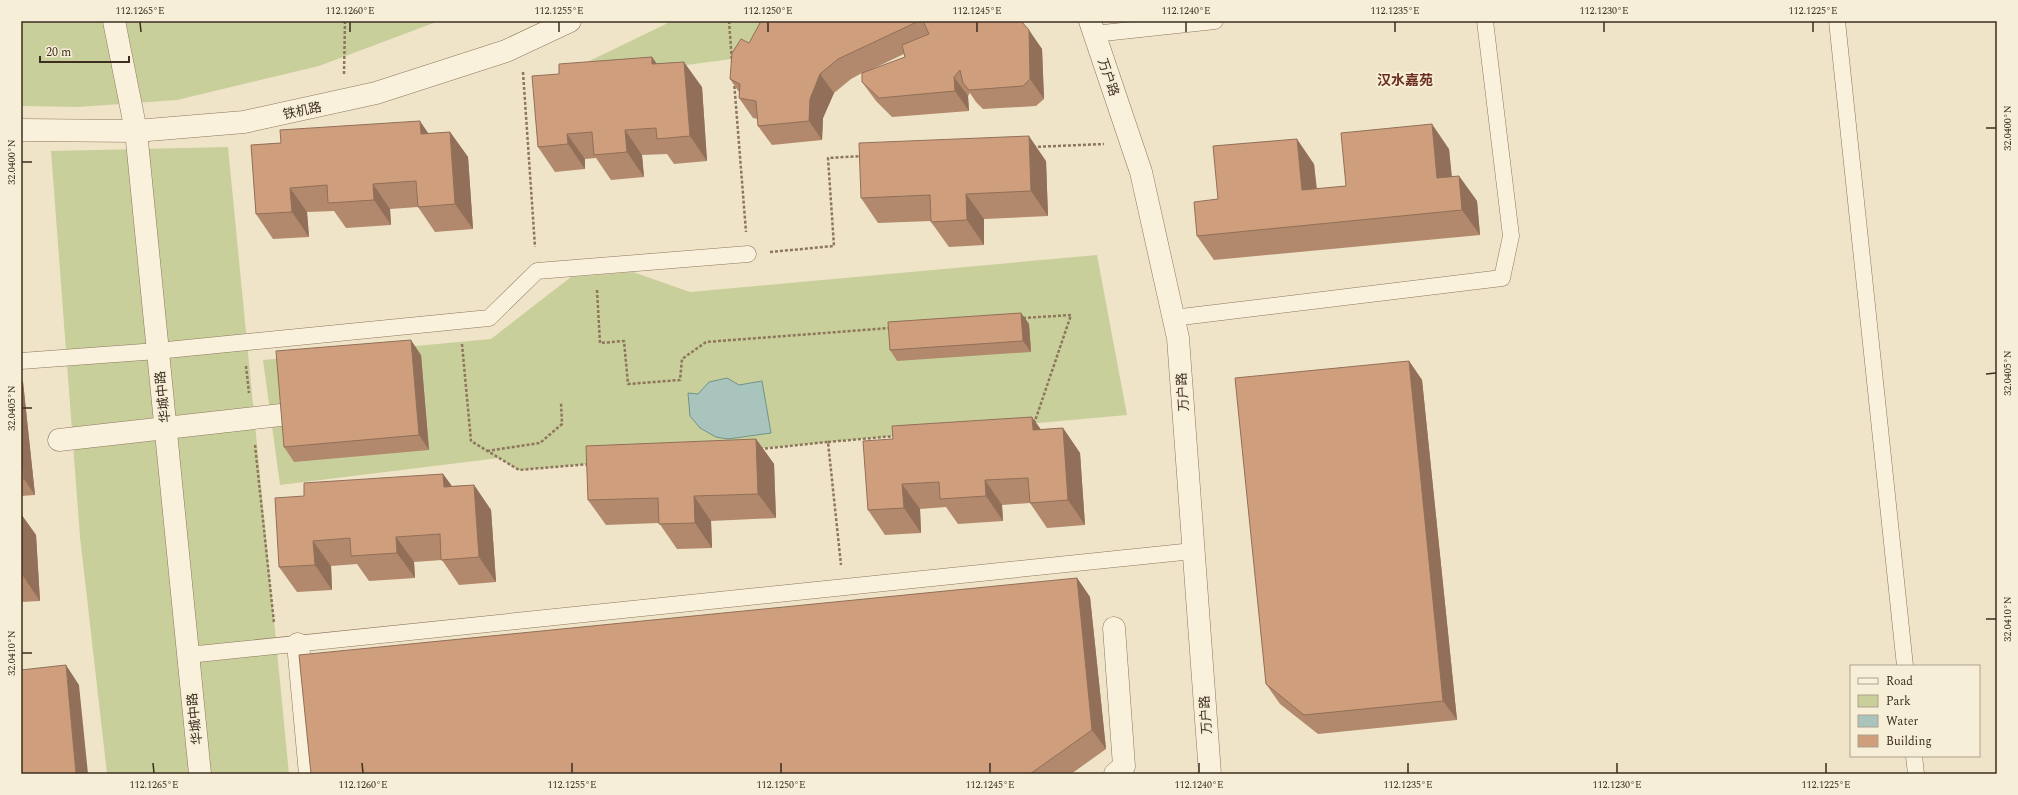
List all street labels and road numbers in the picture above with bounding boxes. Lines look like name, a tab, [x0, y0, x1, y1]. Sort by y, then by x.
street label: 万户路	[1092, 56, 1124, 99]
street label: 铁机路	[281, 97, 323, 125]
street label: 华城中路	[150, 370, 176, 424]
street label: 万户路	[1172, 372, 1194, 412]
street label: 华城中路	[182, 692, 208, 746]
street label: 万户路	[1195, 695, 1217, 735]

